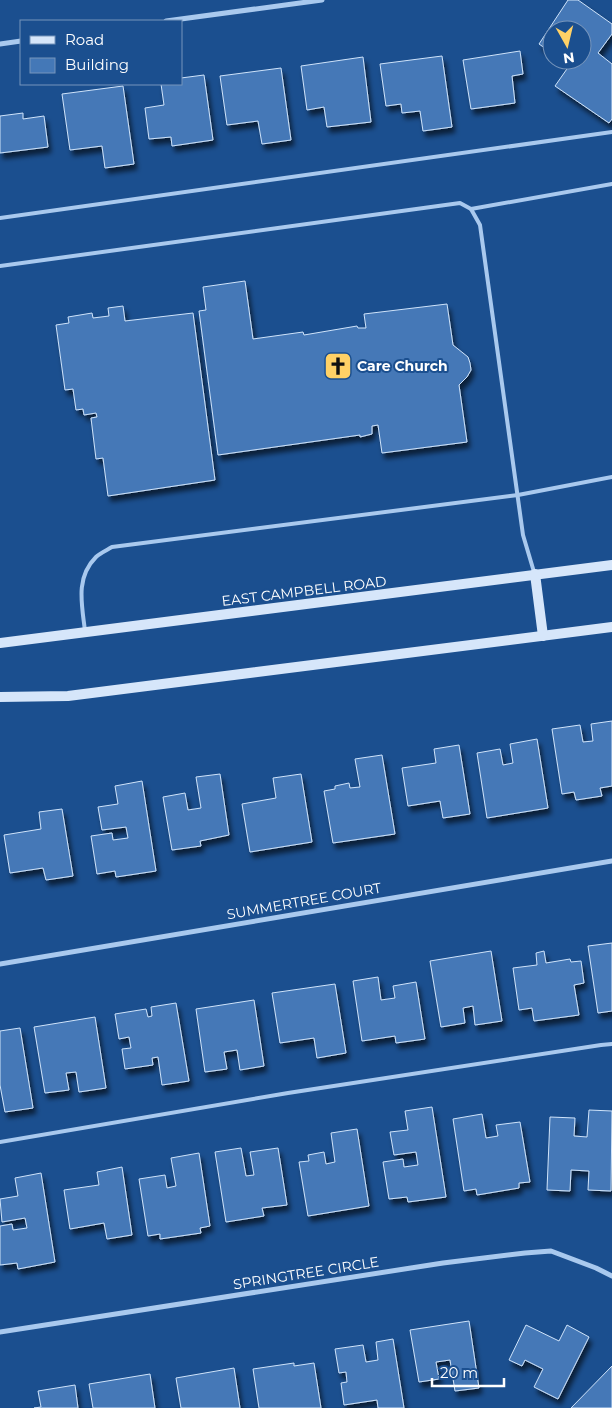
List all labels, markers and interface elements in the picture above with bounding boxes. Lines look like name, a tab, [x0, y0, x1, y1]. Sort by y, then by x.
legend	[20, 20, 182, 85]
north arrow	[542, 20, 592, 70]
text: Road	[65, 30, 104, 49]
text: N	[562, 48, 576, 68]
text: Building	[65, 55, 129, 74]
church icon: Care Church	[323, 351, 353, 381]
place label: Care Church	[357, 357, 448, 375]
street label: EAST CAMPBELL ROAD	[221, 572, 387, 610]
street label: SUMMERTREE COURT	[225, 879, 383, 923]
street label: SPRINGTREE CIRCLE	[232, 1253, 380, 1293]
scale bar	[432, 1356, 504, 1388]
text: 20 m	[440, 1363, 478, 1382]

